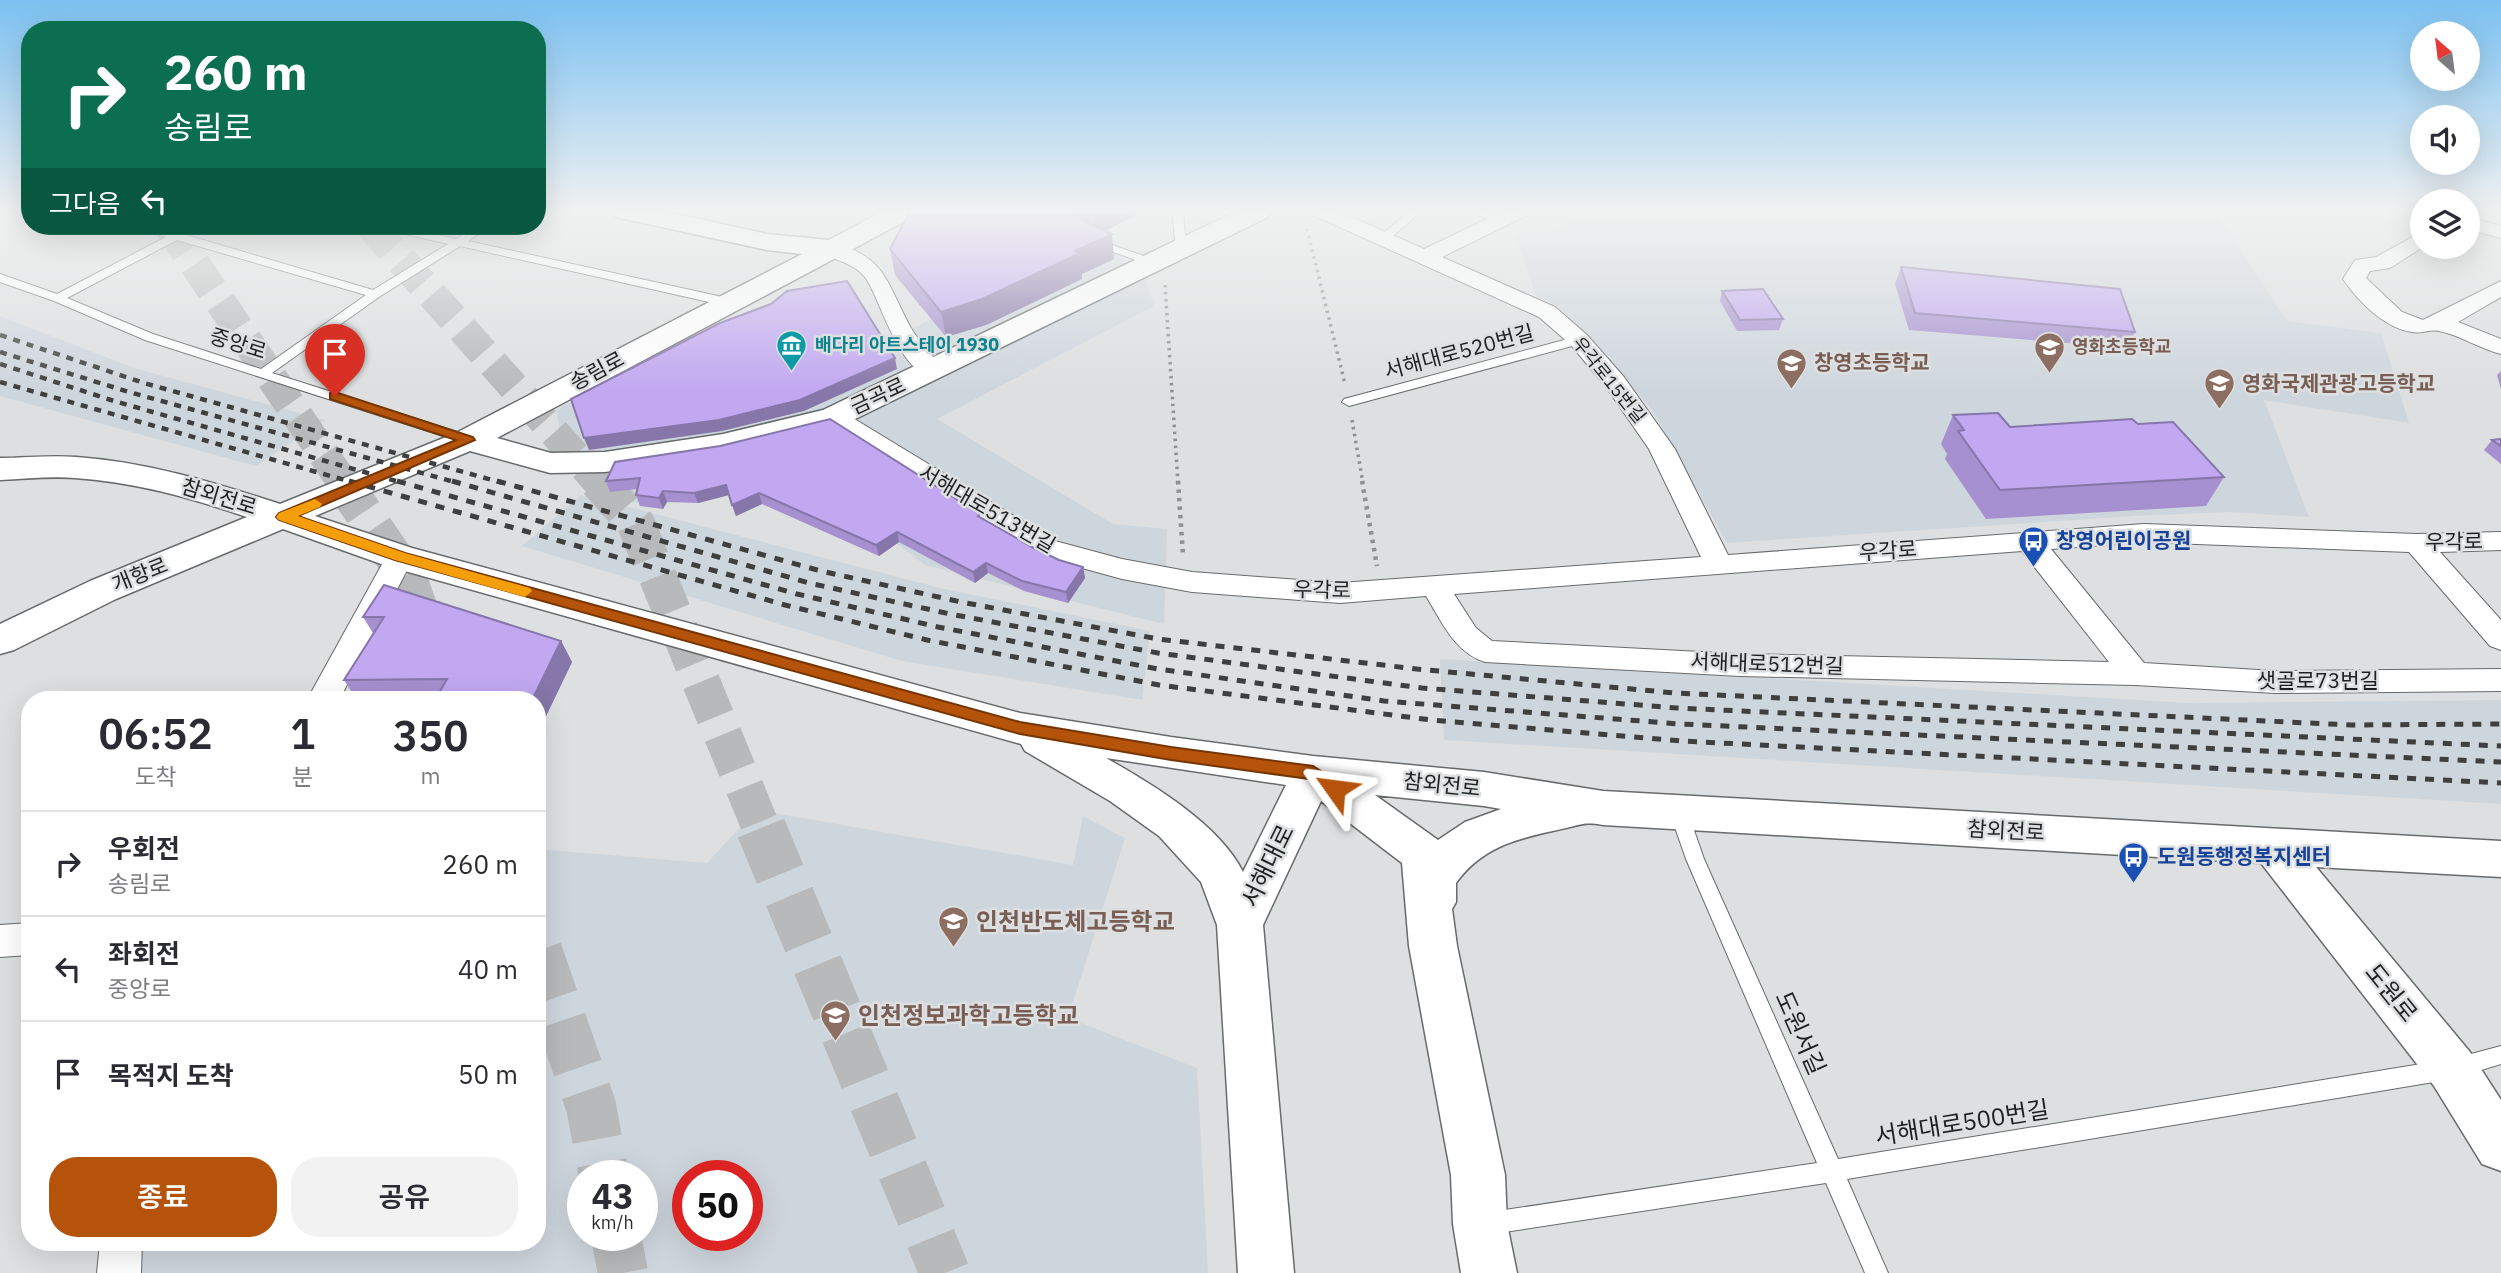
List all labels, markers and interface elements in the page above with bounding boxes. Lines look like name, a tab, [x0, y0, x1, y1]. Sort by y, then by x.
north arrow	[2410, 21, 2480, 91]
map controls	[2410, 21, 2480, 259]
text: 260 m	[164, 40, 308, 103]
icon: right	[49, 49, 140, 140]
button: sound	[2410, 105, 2480, 175]
text: 송림로	[164, 106, 252, 148]
icon: left	[135, 182, 173, 220]
text: 그다음	[49, 186, 121, 220]
button: layers	[2410, 189, 2480, 259]
street label: 서해대로520번길	[1381, 318, 1537, 384]
street label: 중앙로	[206, 321, 270, 365]
pin	[305, 324, 365, 396]
museum icon: 배다리 아트스테이 1930	[775, 328, 809, 372]
school or university icon: 영화초등학교	[2032, 330, 2066, 374]
street label: 우각로15번길	[1568, 332, 1651, 427]
place label: 배다리 아트스테이 1930	[815, 333, 999, 356]
icon: arrive	[316, 335, 354, 373]
place label: 영화초등학교	[2072, 335, 2171, 358]
street label: 송림로	[564, 344, 629, 396]
school or university icon: 창영초등학교	[1774, 346, 1808, 390]
place label: 창영초등학교	[1814, 348, 1930, 376]
school or university icon: 영화국제관광고등학교	[2202, 367, 2236, 411]
place label: 영화국제관광고등학교	[2242, 369, 2435, 397]
street label: 금곡로	[845, 370, 910, 420]
street label: 서해대로513번길	[914, 458, 1061, 559]
street label: 참외전로	[178, 471, 260, 521]
bus stop icon: 창영어린이공원	[2016, 524, 2050, 568]
place label: 창영어린이공원	[2056, 526, 2191, 554]
street label: 우각로	[2425, 526, 2483, 556]
street label: 우각로	[1858, 534, 1918, 566]
street label: 개항로	[108, 550, 172, 598]
street label: 우각로	[1293, 574, 1351, 604]
street label: 서해대로512번길	[1690, 646, 1844, 680]
street label: 샛골로73번길	[2257, 666, 2379, 694]
text: 06:52	[98, 706, 213, 761]
text: 1	[290, 706, 315, 761]
text: 350	[393, 708, 468, 763]
position arrow	[1298, 752, 1372, 826]
text: m	[421, 760, 441, 790]
text: 도착	[134, 761, 177, 791]
text: 분	[292, 761, 313, 791]
street label: 참외전로	[1402, 766, 1482, 802]
street label: 참외전로	[1967, 814, 2045, 846]
street label: 서해대로	[1233, 819, 1301, 912]
text: 우회전	[108, 831, 180, 865]
bus stop icon: 도원동행정복지센터	[2117, 840, 2151, 884]
place label: 도원동행정복지센터	[2157, 842, 2331, 870]
icon: right	[49, 845, 87, 883]
text: 260 m	[442, 847, 518, 881]
text: 송림로	[108, 868, 171, 898]
school or university icon: 인천반도체고등학교	[936, 905, 970, 949]
place label: 인천반도체고등학교	[976, 905, 1175, 937]
text: 좌회전	[108, 936, 180, 970]
icon: left	[49, 950, 87, 988]
text: 40 m	[458, 952, 518, 986]
street label: 도원로	[2358, 957, 2425, 1028]
text: 중앙로	[108, 973, 171, 1003]
street label: 도원서길	[1768, 986, 1833, 1079]
school or university icon: 인천정보과학고등학교	[818, 999, 852, 1043]
place label: 인천정보과학고등학교	[858, 999, 1079, 1031]
icon: arrive	[49, 1055, 87, 1093]
text: 50 m	[458, 1057, 518, 1091]
text: 목적지 도착	[108, 1058, 234, 1092]
street label: 서해대로500번길	[1873, 1092, 2051, 1152]
button: 종료	[49, 1157, 277, 1237]
button: 공유	[291, 1157, 518, 1237]
speed limit sign: 50	[672, 1160, 763, 1251]
text: 43	[591, 1173, 634, 1219]
text: km/h	[591, 1211, 634, 1234]

